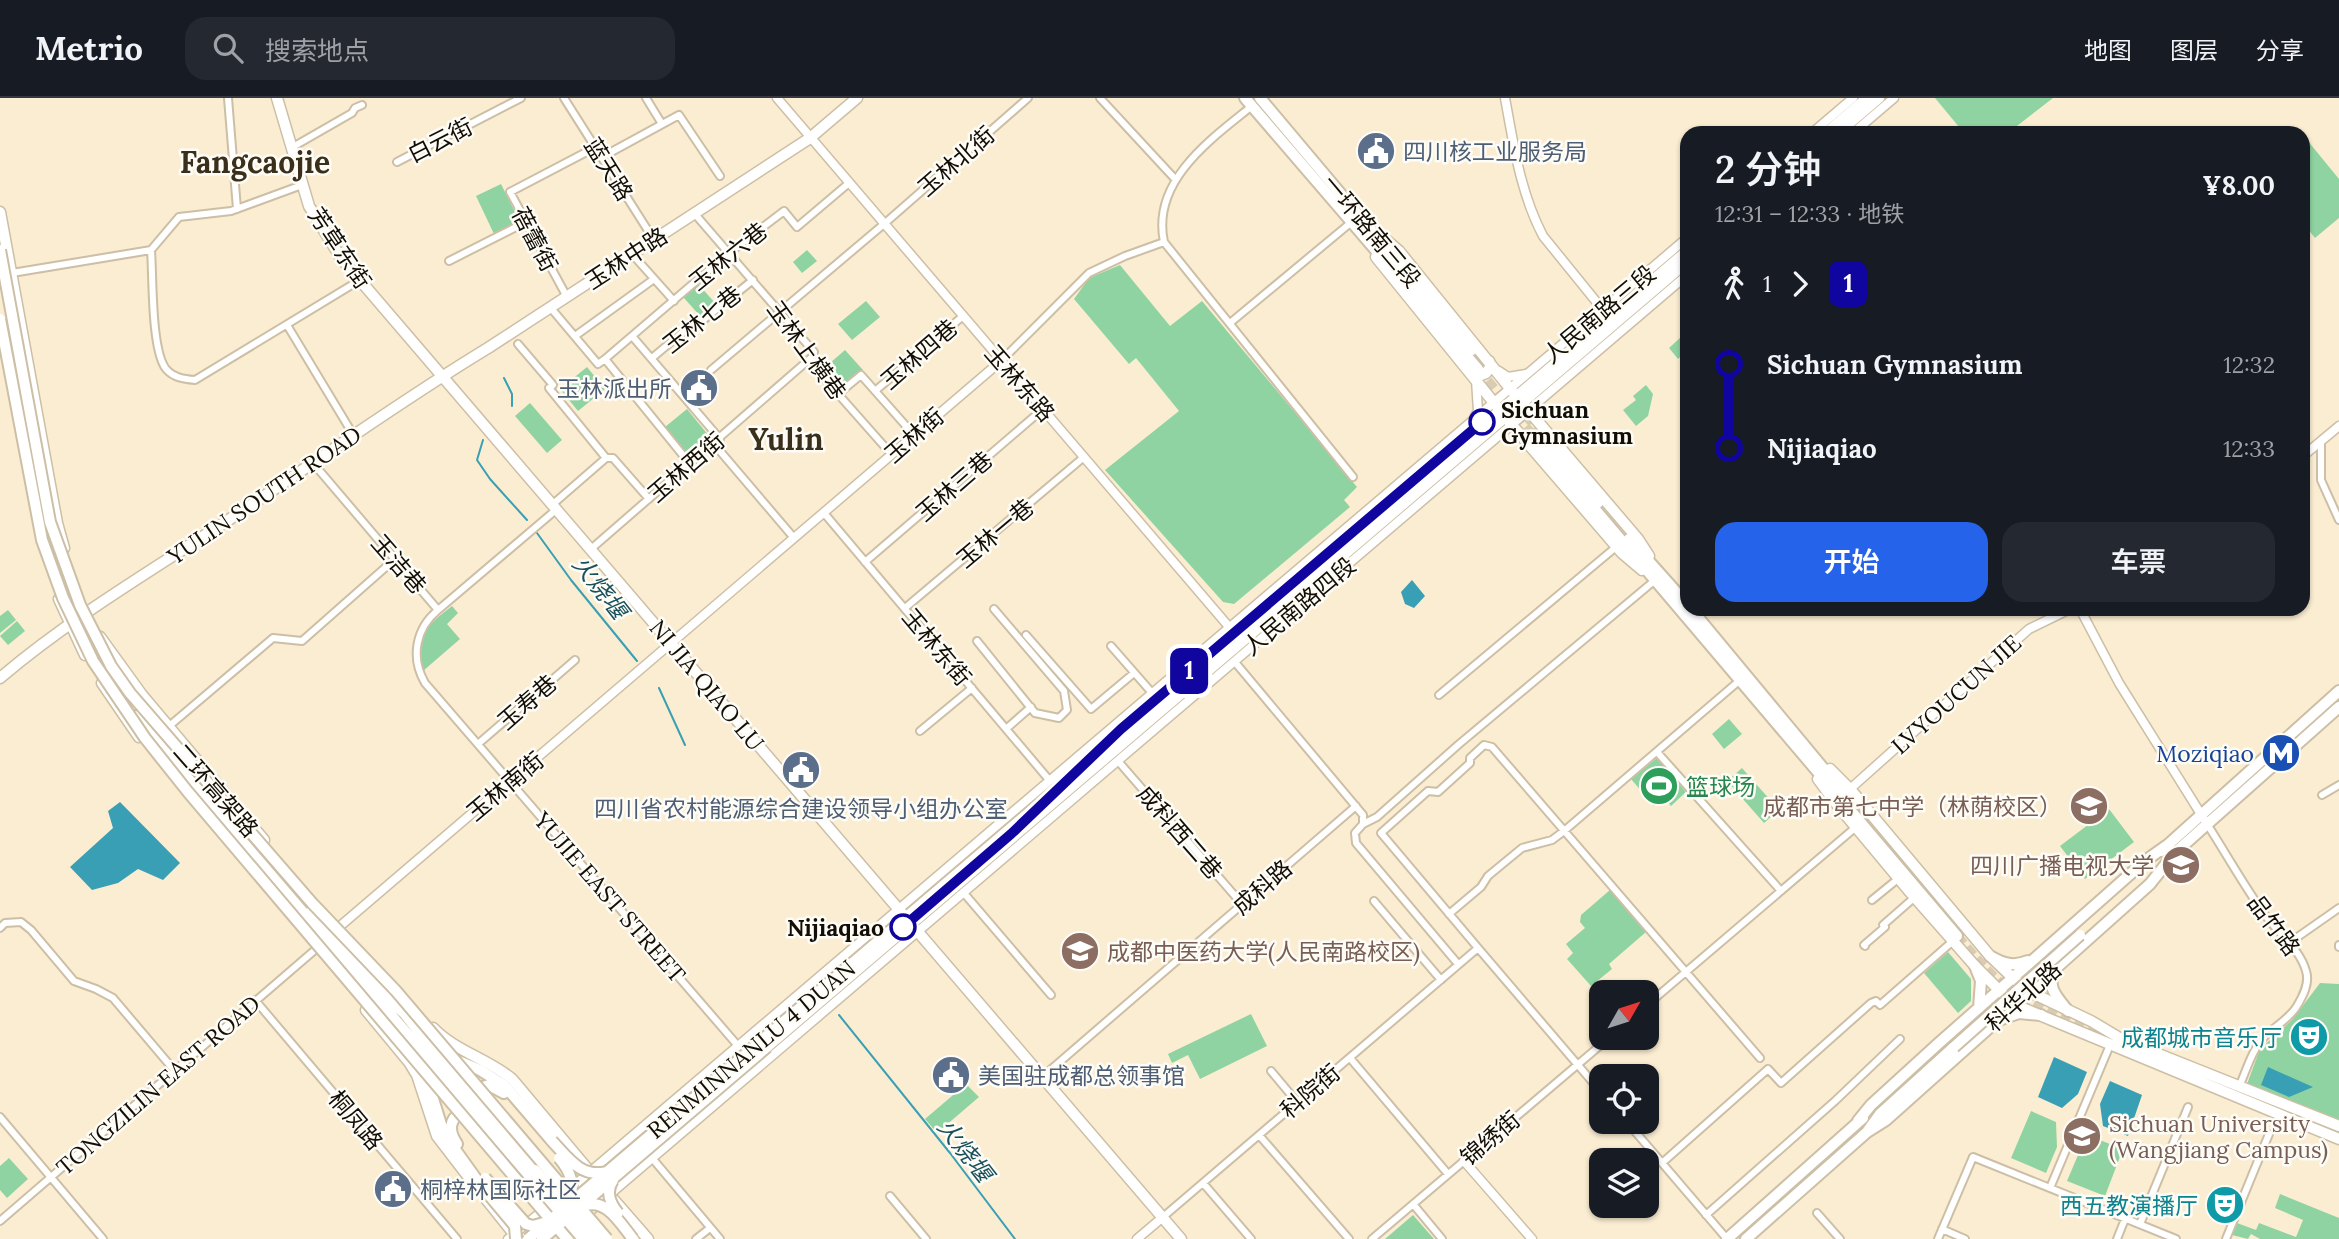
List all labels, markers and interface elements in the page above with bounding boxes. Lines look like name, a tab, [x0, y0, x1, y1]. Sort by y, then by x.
search box	[185, 17, 675, 80]
text: Metrio	[35, 27, 143, 69]
icon: search	[209, 29, 247, 67]
text: 搜索地点	[265, 34, 369, 67]
text: 地图	[2084, 35, 2132, 66]
text: 图层	[2170, 35, 2218, 66]
text: 分享	[2256, 35, 2304, 66]
street label: 白云街	[403, 111, 477, 169]
street label: 玉林北街	[912, 120, 1000, 202]
public building icon: 四川核工业服务局	[1355, 130, 1397, 172]
street label: 蓝天路	[578, 132, 640, 206]
place label: 四川核工业服务局	[1403, 137, 1587, 166]
district label: Fangcaojie	[180, 143, 330, 182]
text: 2 分钟	[1715, 145, 1821, 193]
street label: 一环路南三段	[1317, 169, 1427, 293]
text: ¥8.00	[2203, 169, 2275, 202]
text: 12:31 – 12:33 · 地铁	[1715, 199, 1904, 228]
street label: 芳草东街	[302, 202, 378, 294]
street label: 蓓蕾街	[506, 202, 564, 276]
street label: 玉林六巷	[683, 216, 773, 296]
street label: 玉林中路	[580, 221, 672, 295]
street label: 人民南路三段	[1537, 259, 1661, 369]
icon: walk	[1715, 265, 1753, 303]
icon: forward	[1781, 265, 1819, 303]
text: 1	[1843, 268, 1853, 299]
text: 1	[1763, 269, 1771, 298]
street label: 玉林七巷	[657, 279, 747, 359]
street label: 玉林上横巷	[761, 295, 853, 405]
street label: 玉林四巷	[875, 313, 963, 395]
street label: 玉林东路	[979, 339, 1061, 427]
text: Sichuan Gymnasium	[1767, 348, 2022, 381]
text: 12:32	[2223, 350, 2275, 379]
public building icon: 玉林派出所	[678, 367, 720, 409]
place label: 玉林派出所	[557, 374, 672, 403]
place label: Sichuan Gymnasium	[1501, 395, 1633, 450]
street label: 玉林街	[878, 401, 950, 469]
marker: Sichuan Gymnasium	[1469, 409, 1495, 435]
street label: YULIN SOUTH ROAD	[161, 419, 366, 571]
district label: Yulin	[748, 420, 824, 458]
street label: 玉林西街	[642, 426, 730, 508]
text: Nijiaqiao	[1767, 432, 1877, 465]
text: 12:33	[2223, 434, 2275, 463]
street label: 玉林三巷	[910, 445, 998, 527]
street label: 玉林一巷	[950, 492, 1040, 574]
button: 开始	[1715, 522, 1988, 602]
button: 车票	[2002, 522, 2275, 602]
street label: 玉洁巷	[365, 528, 433, 600]
water label: 火烧堰	[566, 549, 637, 628]
street label: 人民南路四段	[1237, 551, 1361, 661]
street label: 玉林东街	[896, 602, 978, 692]
street label: NI JIA QIAO LU	[644, 613, 770, 757]
street label: LVYOUCUN JIE	[1885, 628, 2027, 760]
line badge: 1	[1166, 648, 1212, 694]
text: 1	[1184, 655, 1194, 686]
street label: 玉寿巷	[491, 668, 563, 736]
metro station icon: Moziqiao	[2260, 732, 2302, 774]
street label: 二环高架路	[167, 737, 265, 843]
place label: Moziqiao	[2156, 739, 2254, 768]
street label: 玉林南街	[460, 745, 550, 827]
public building icon: 四川省农村能源综合建设领导小组办公室	[780, 749, 822, 791]
sports icon: 篮球场	[1638, 765, 1680, 807]
place label: 篮球场	[1686, 772, 1755, 801]
street label: 成科西二巷	[1131, 779, 1229, 885]
school or university icon: 成都市第七中学（林荫校区）	[2068, 785, 2110, 827]
place label: 成都市第七中学（林荫校区）	[1763, 792, 2062, 821]
place label: 四川省农村能源综合建设领导小组办公室	[594, 794, 1008, 823]
street label: YUJIE EAST STREET	[527, 805, 692, 988]
school or university icon: 四川广播电视大学	[2160, 844, 2202, 886]
place label: 四川广播电视大学	[1970, 851, 2154, 880]
street label: 成科路	[1226, 853, 1298, 921]
street label: 品竹路	[2242, 889, 2306, 961]
place label: Nijiaqiao	[787, 913, 884, 942]
marker: Nijiaqiao	[890, 914, 916, 940]
school or university icon: 成都中医药大学(人民南路校区)	[1059, 930, 1101, 972]
place label: 成都中医药大学(人民南路校区)	[1107, 937, 1420, 967]
street label: RENMINNANLU 4 DUAN	[641, 953, 861, 1145]
street label: 科华北路	[1979, 954, 2067, 1038]
north arrow	[1589, 980, 1659, 1050]
map controls	[1589, 980, 1659, 1218]
street label: TONGZILIN EAST ROAD	[50, 989, 266, 1181]
theatre icon: 成都城市音乐厅	[2288, 1016, 2330, 1058]
place label: 成都城市音乐厅	[2121, 1023, 2282, 1052]
public building icon: 美国驻成都总领事馆	[930, 1054, 972, 1096]
street label: 科院街	[1274, 1058, 1346, 1124]
place label: 美国驻成都总领事馆	[978, 1061, 1185, 1090]
button: locate	[1589, 1064, 1659, 1134]
street label: 桐凤路	[323, 1084, 389, 1156]
street label: 锦绣街	[1454, 1105, 1526, 1171]
place label: Sichuan University (Wangjiang Campus)	[2109, 1109, 2328, 1165]
water label: 火烧堰	[931, 1112, 1002, 1191]
school or university icon: Sichuan University (Wangjiang Campus)	[2061, 1115, 2103, 1157]
button: layers	[1589, 1148, 1659, 1218]
public building icon: 桐梓林国际社区	[372, 1168, 414, 1210]
place label: 桐梓林国际社区	[420, 1175, 581, 1204]
theatre icon: 西五教演播厅	[2204, 1184, 2246, 1226]
place label: 西五教演播厅	[2060, 1191, 2198, 1220]

